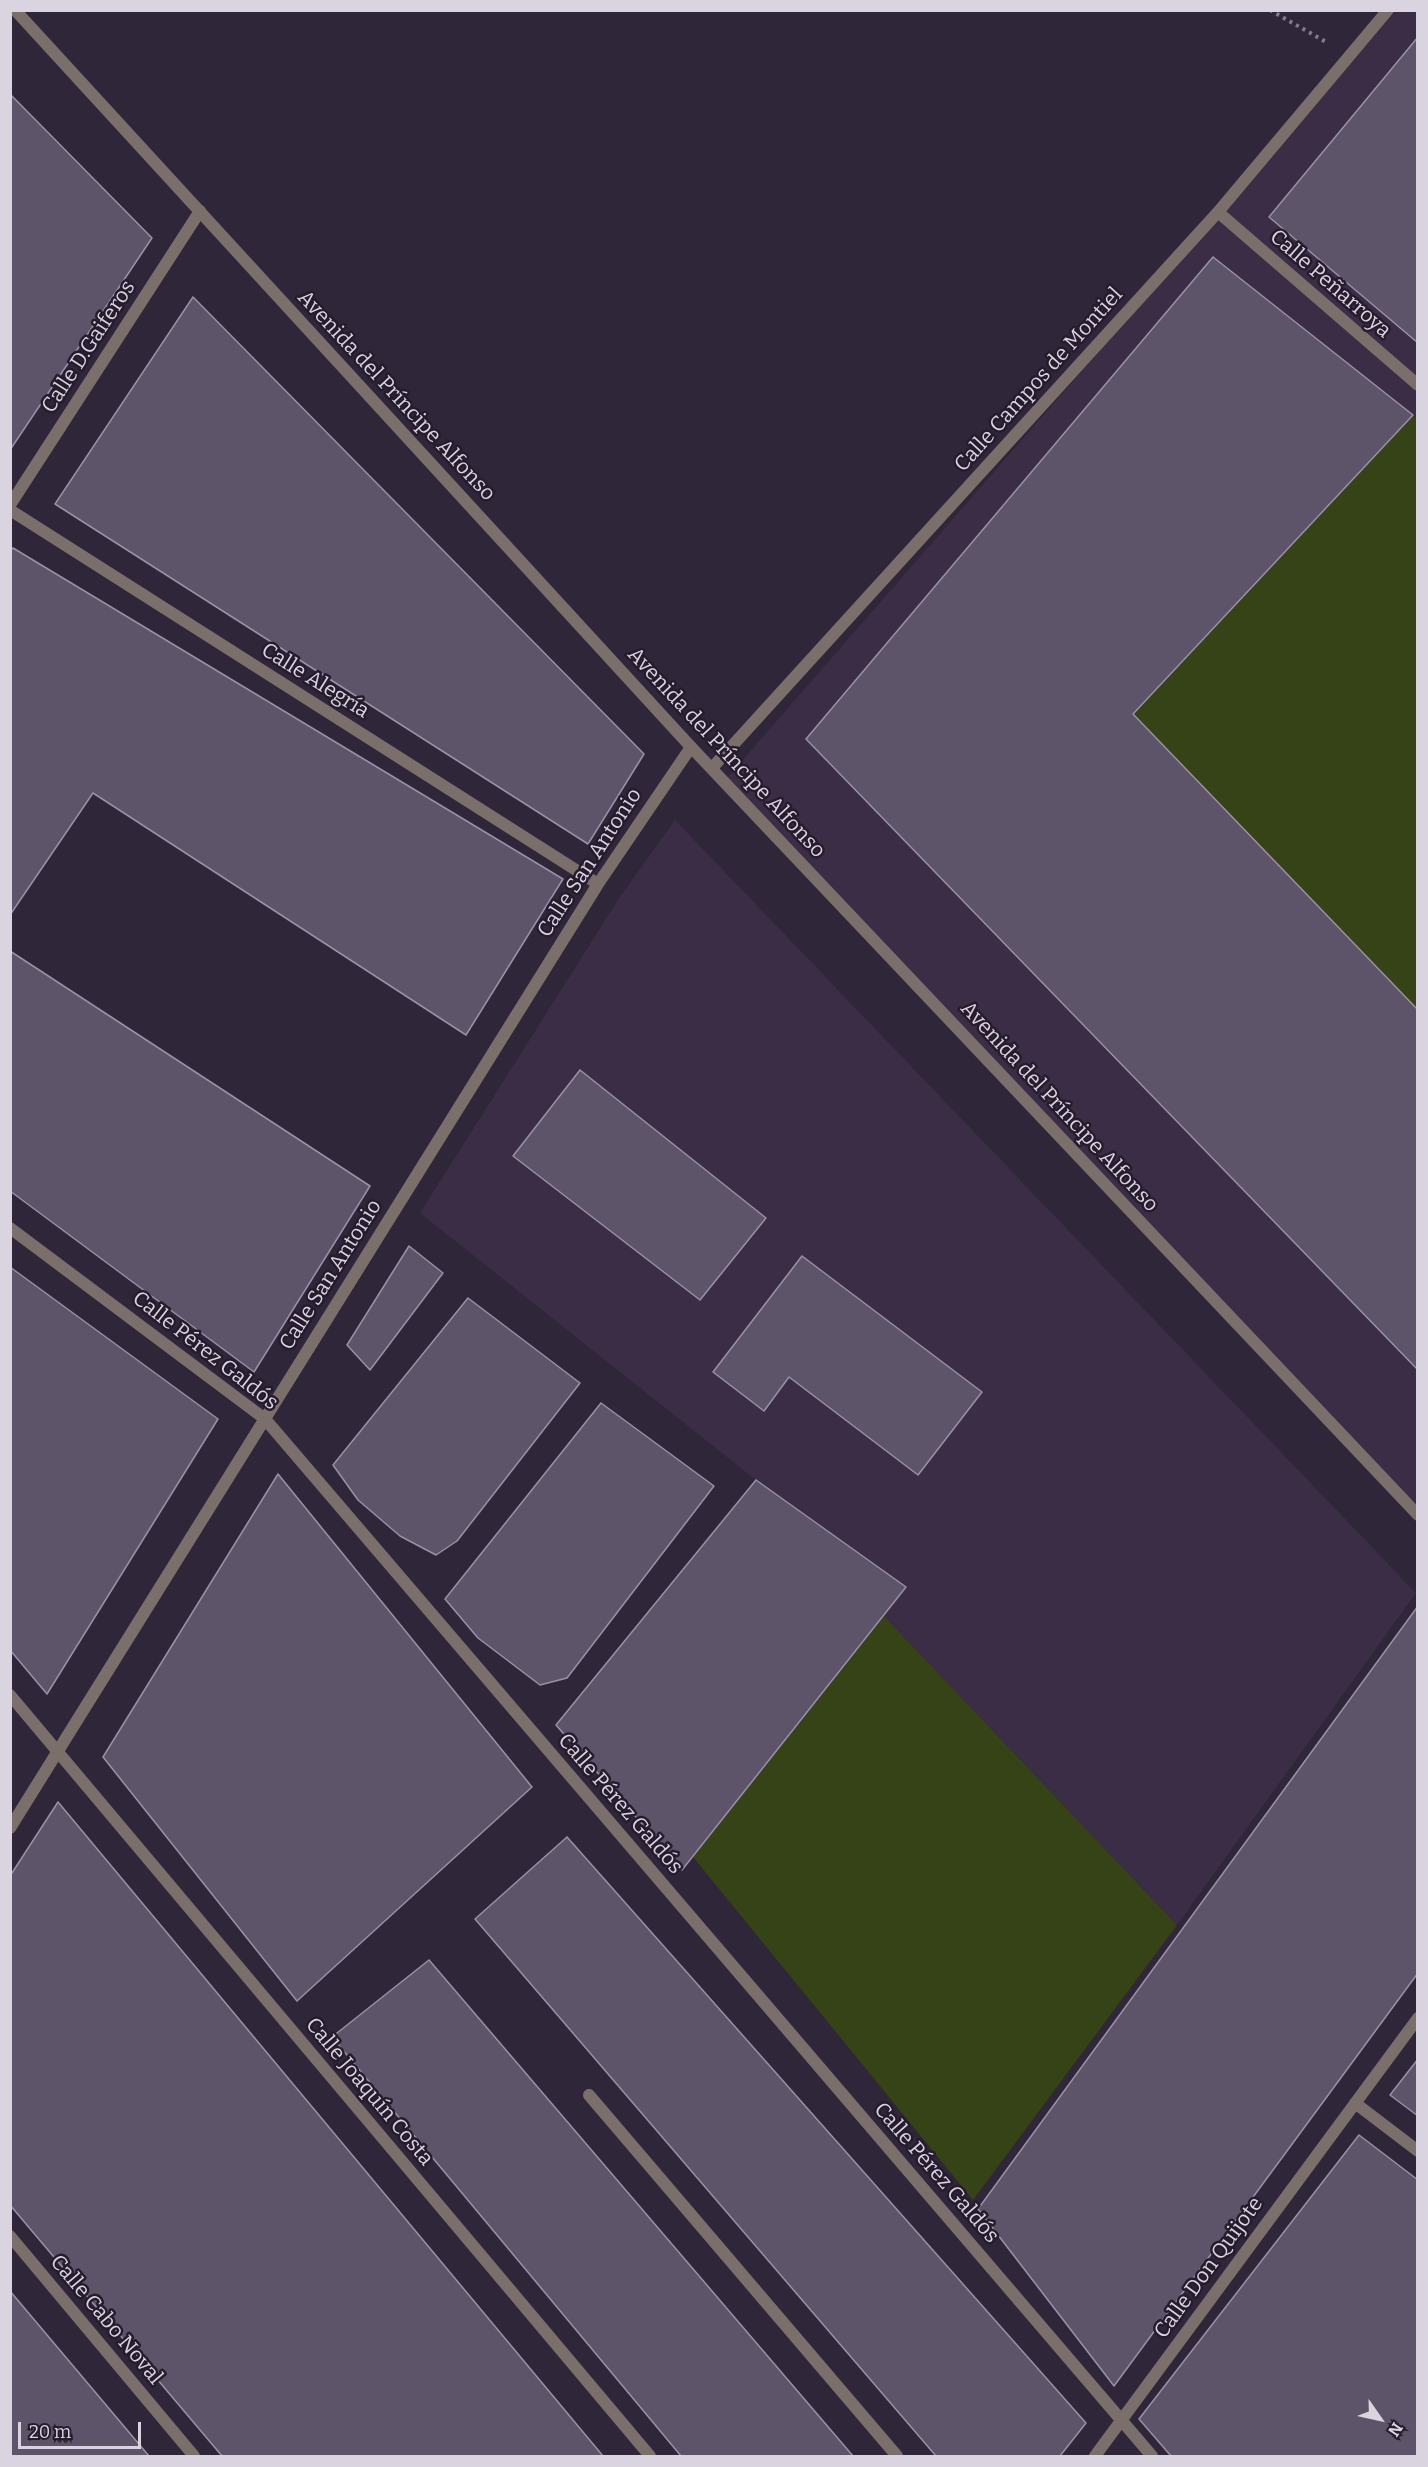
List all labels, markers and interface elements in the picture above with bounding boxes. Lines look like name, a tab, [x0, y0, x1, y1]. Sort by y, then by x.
street label: Calle Peñarroya	[1264, 224, 1396, 344]
street label: Calle D.Gaiferos	[37, 276, 141, 418]
street label: Calle Campos de Montiel	[950, 283, 1128, 477]
street label: Avenida del Príncipe Alfonso	[292, 286, 500, 506]
street label: Calle Alegría	[256, 638, 374, 724]
street label: Avenida del Príncipe Alfonso	[622, 643, 830, 863]
street label: Calle San Antonio	[533, 784, 647, 942]
street label: Avenida del Príncipe Alfonso	[955, 997, 1163, 1217]
street label: Calle San Antonio	[275, 1195, 387, 1355]
street label: Calle Pérez Galdós	[127, 1286, 283, 1416]
street label: Calle Pérez Galdós	[552, 1729, 688, 1879]
street label: Calle Joaquín Costa	[300, 2013, 438, 2171]
street label: Calle Pérez Galdós	[868, 2098, 1004, 2248]
street label: Calle Don Quijote	[1149, 2192, 1269, 2344]
street label: Calle Cabo Noval	[44, 2250, 168, 2390]
north arrow	[1350, 2389, 1410, 2449]
scale bar	[21, 2410, 144, 2448]
text: N	[1384, 2419, 1407, 2440]
text: 20 m	[29, 2421, 71, 2443]

